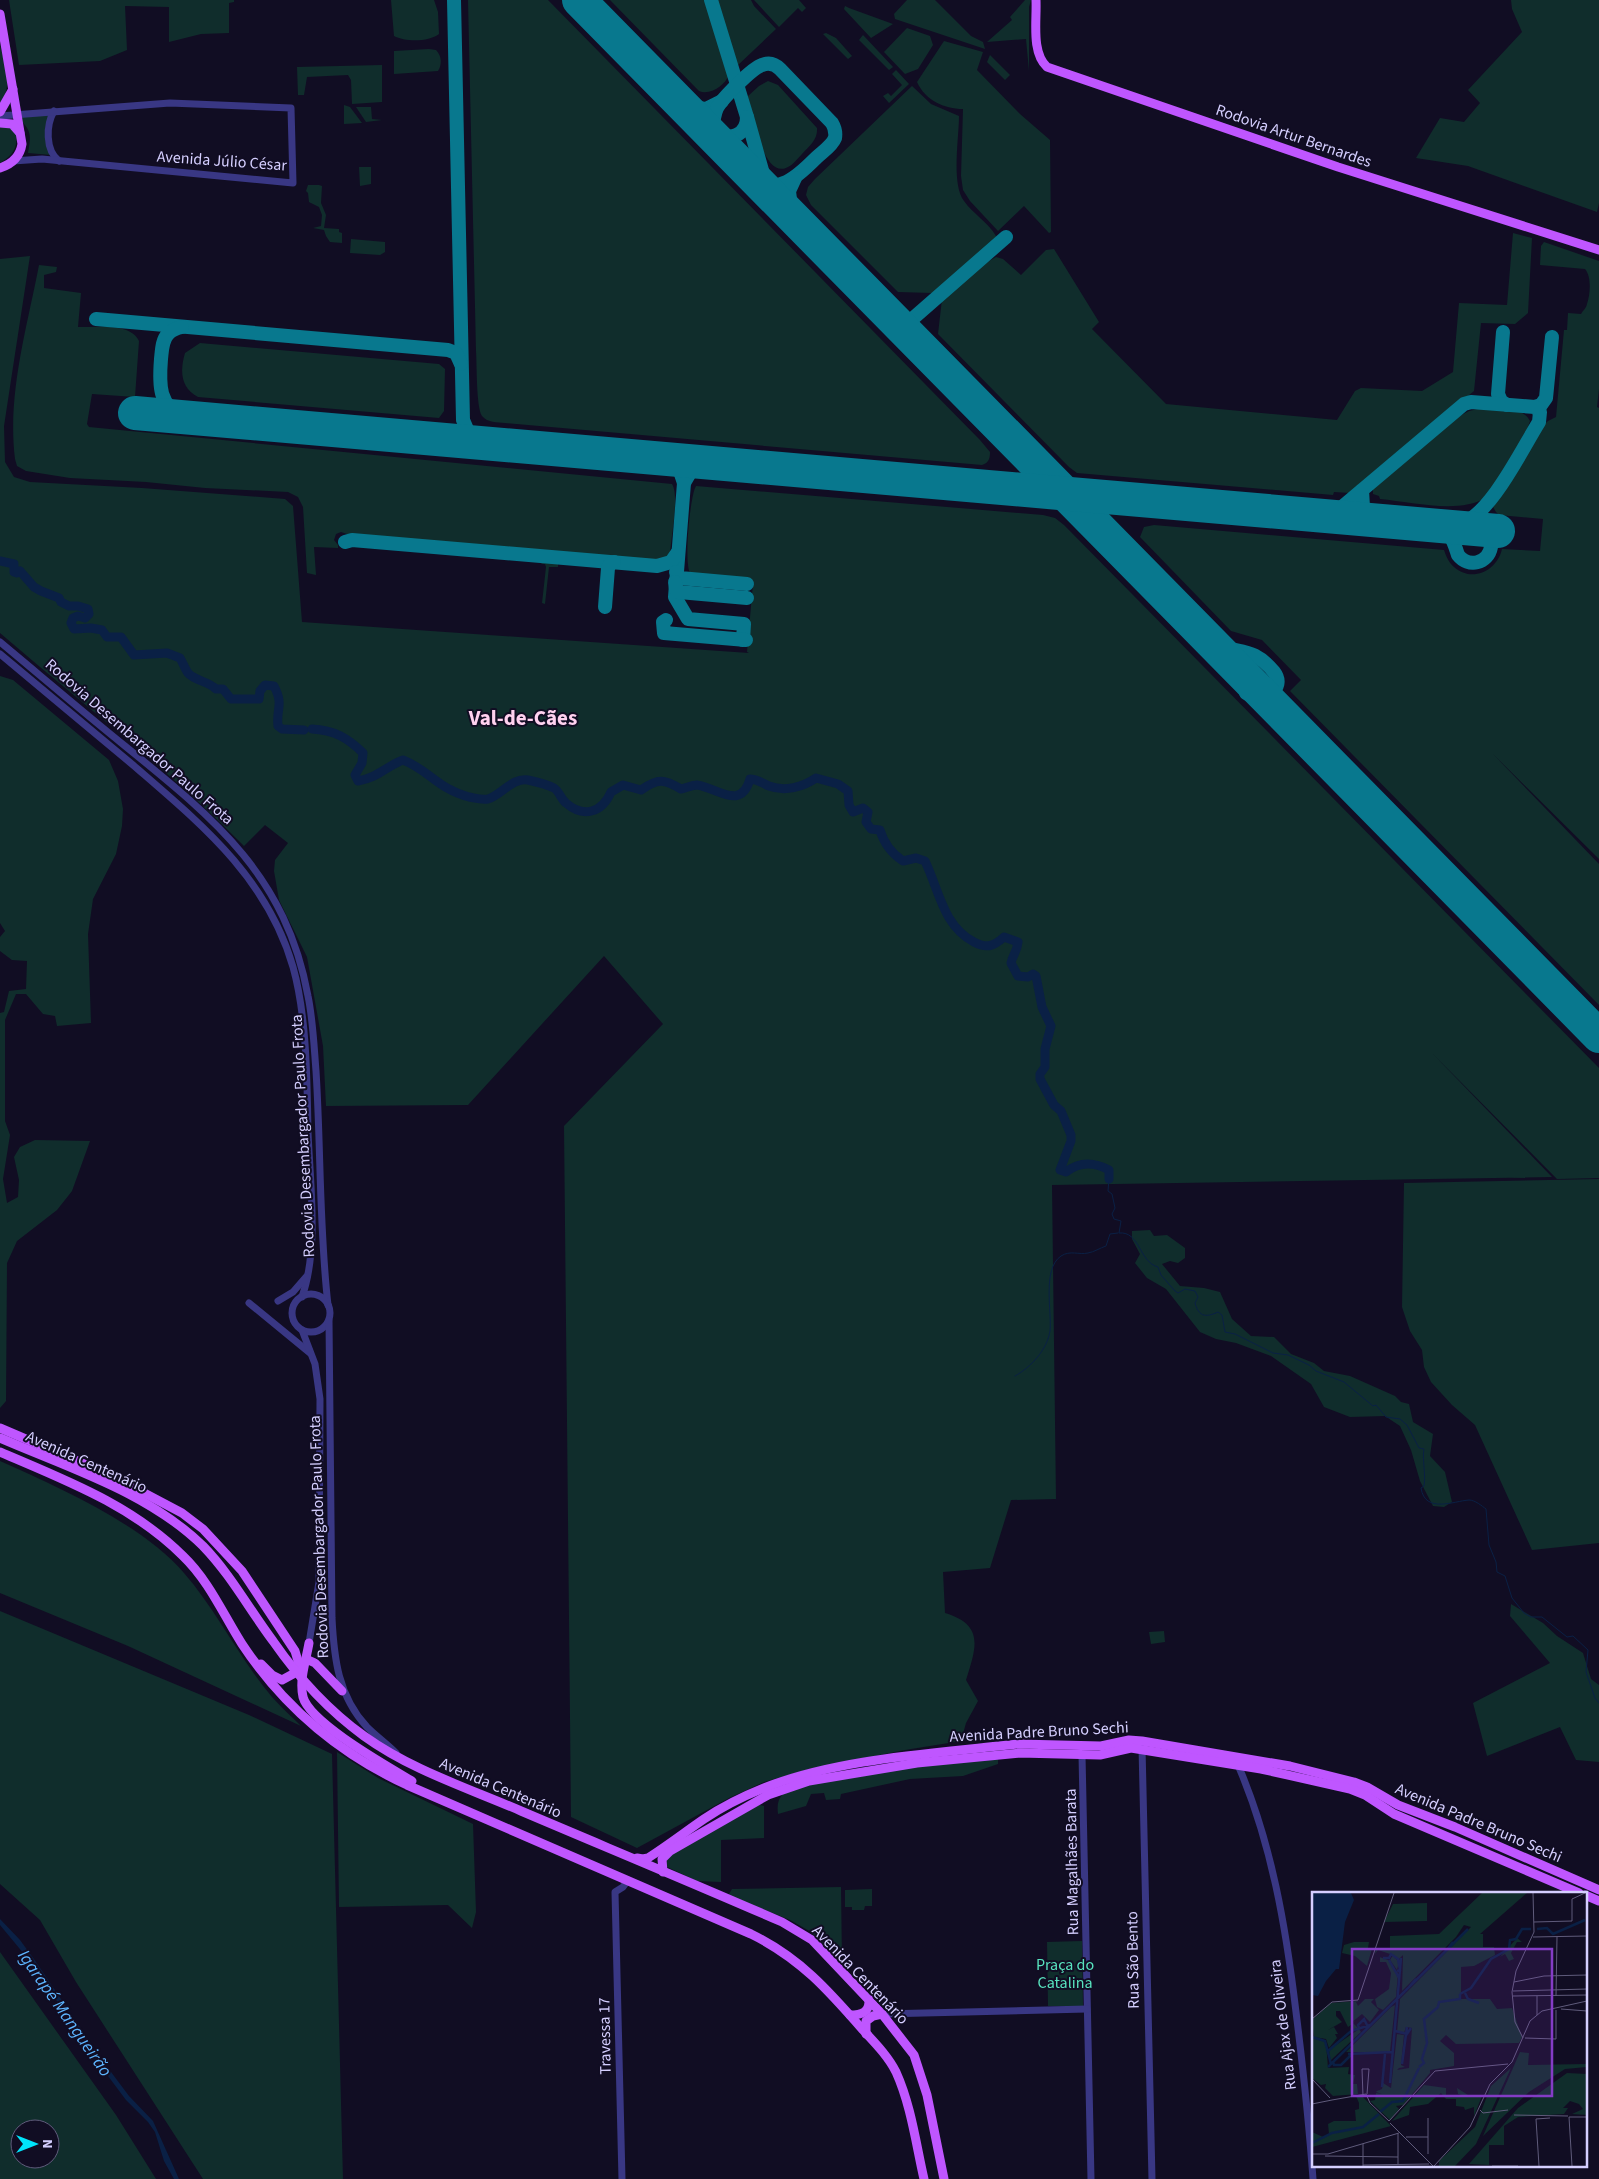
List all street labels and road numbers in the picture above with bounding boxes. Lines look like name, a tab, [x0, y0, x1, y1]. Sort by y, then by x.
street label: Rodovia Artur Bernardes	[1213, 99, 1375, 173]
street label: Avenida Júlio César	[156, 145, 288, 177]
street label: Rodovia Desembargador Paulo Frota	[40, 654, 238, 830]
street label: Rodovia Desembargador Paulo Frota	[286, 1014, 320, 1258]
street label: Rodovia Desembargador Paulo Frota	[304, 1415, 334, 1659]
street label: Avenida Centenário	[22, 1425, 151, 1499]
street label: Avenida Padre Bruno Sechi	[949, 1716, 1129, 1748]
street label: Avenida Centenário	[436, 1752, 565, 1824]
street label: Avenida Padre Bruno Sechi	[1392, 1778, 1565, 1868]
street label: Rua Magalhães Barata	[1060, 1788, 1084, 1936]
street label: Rua São Bento	[1121, 1911, 1145, 2009]
street label: Avenida Centenário	[807, 1920, 914, 2029]
street label: Rua Ajax de Oliveira	[1264, 1958, 1302, 2091]
street label: Travessa 17	[593, 1997, 617, 2075]

